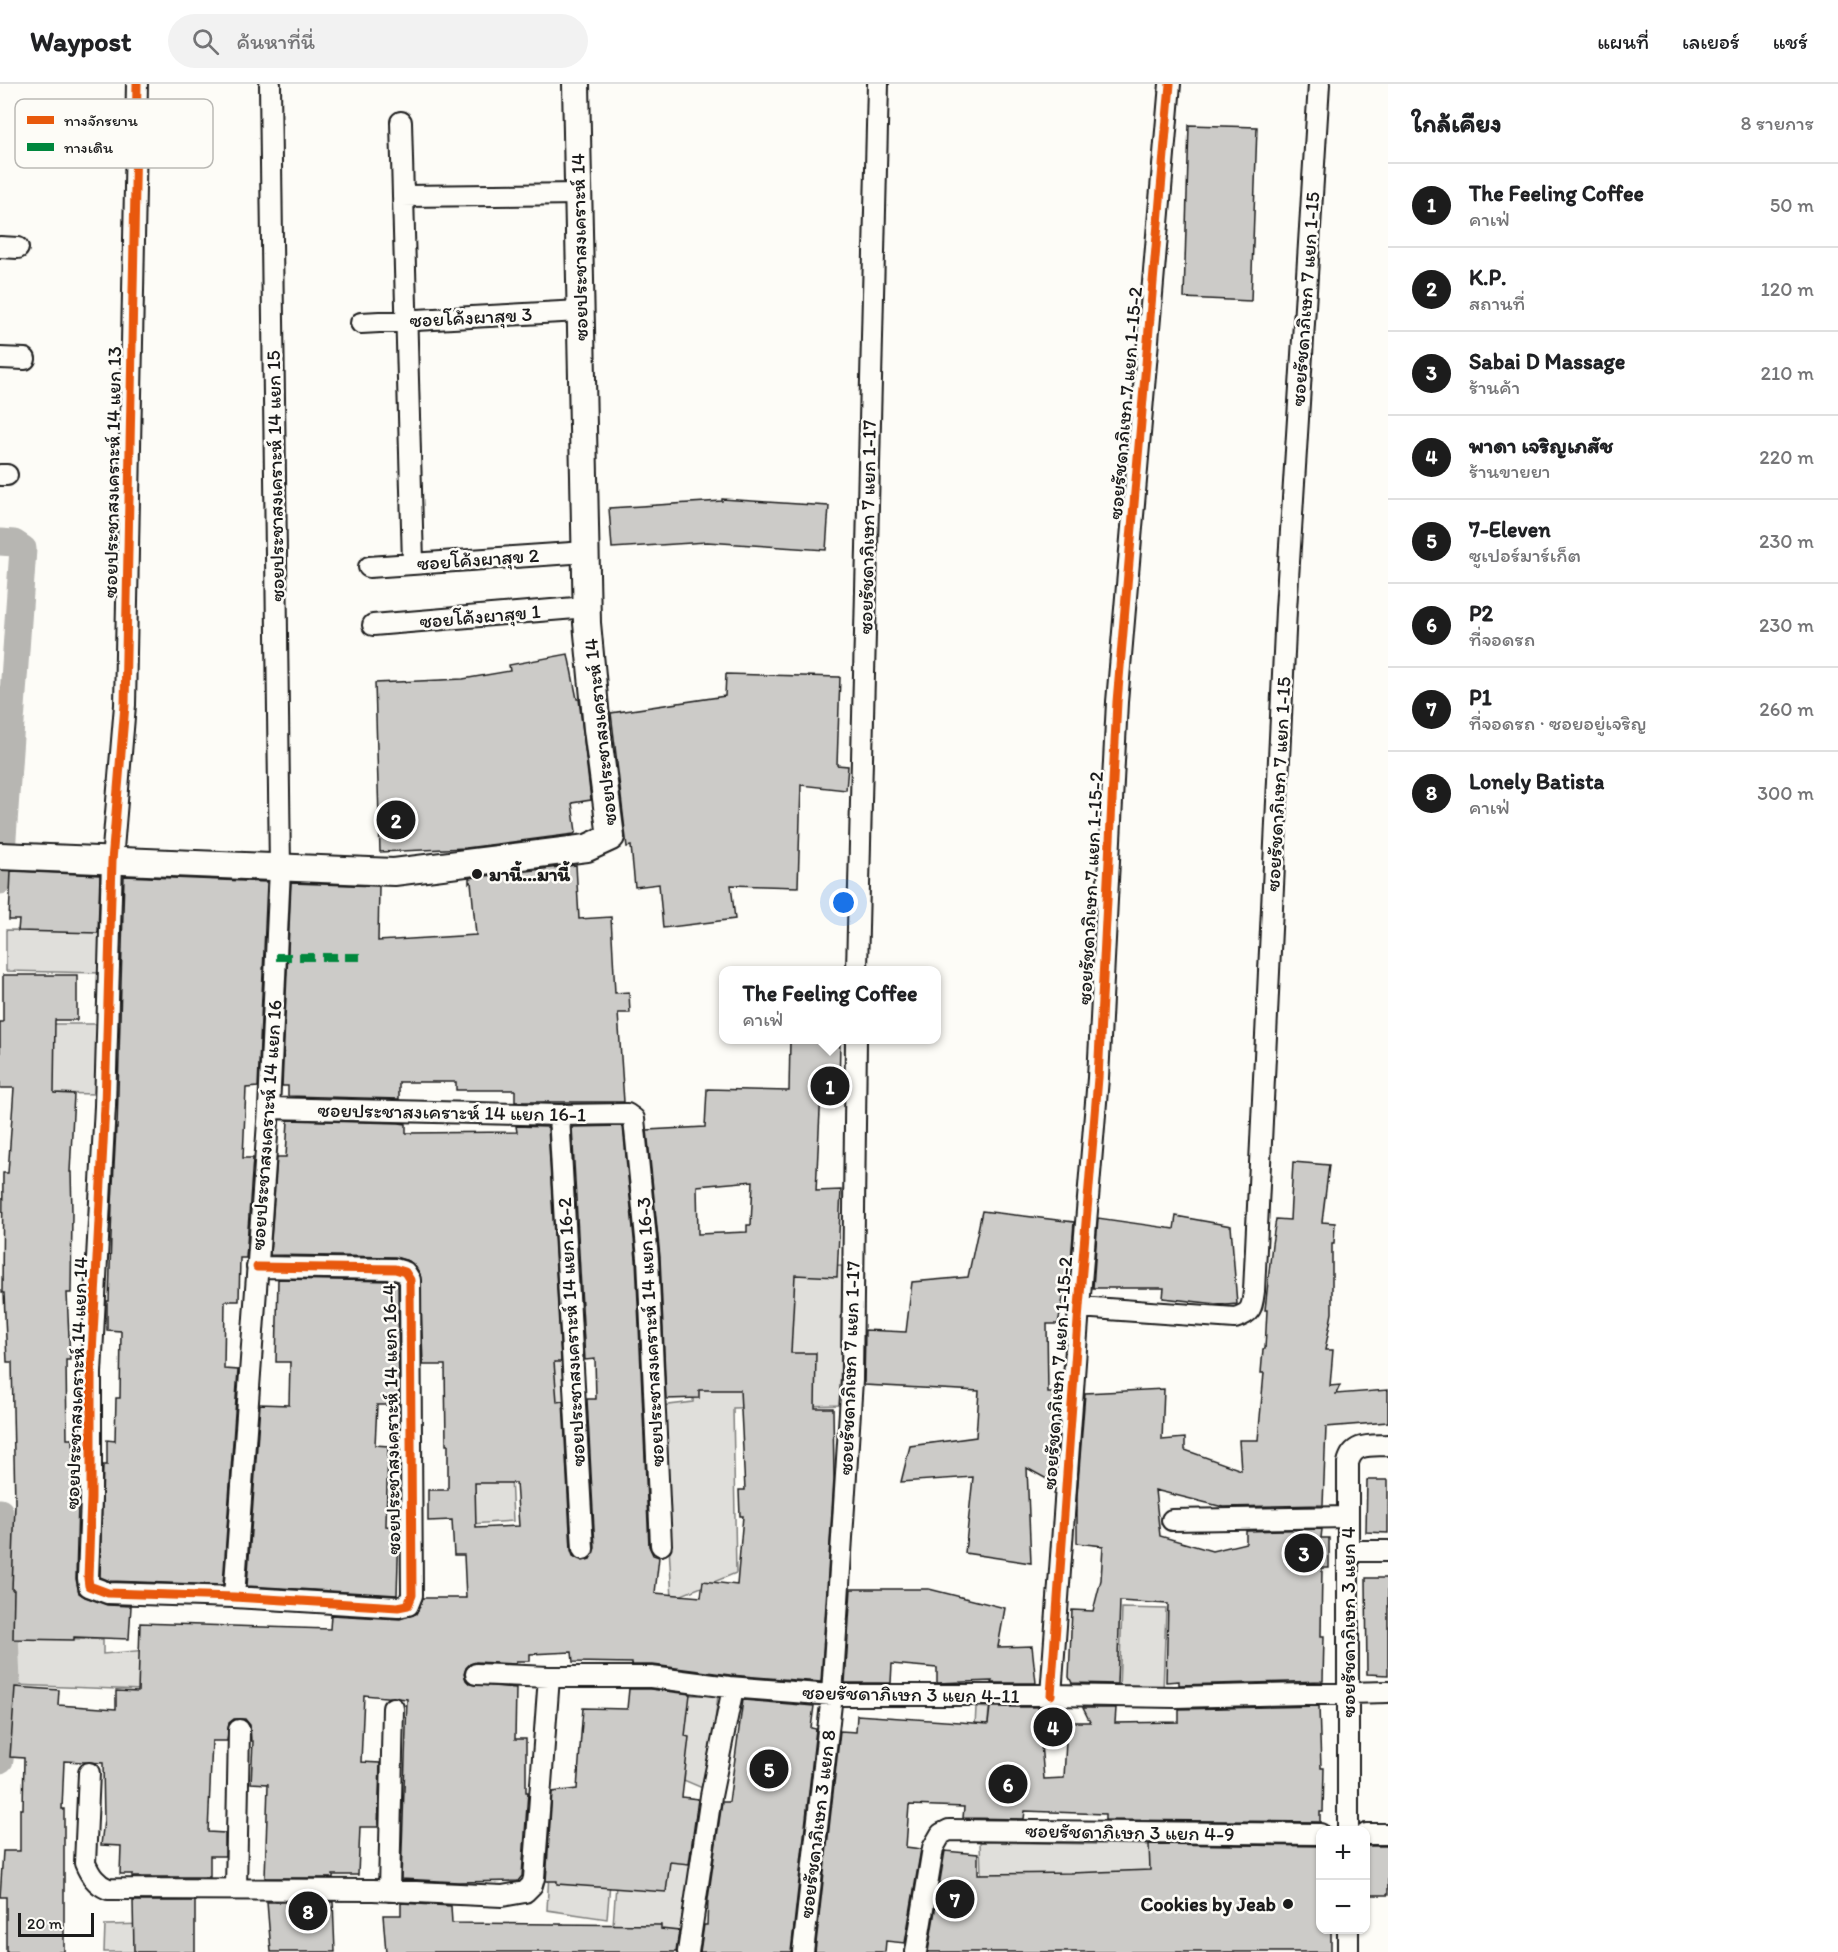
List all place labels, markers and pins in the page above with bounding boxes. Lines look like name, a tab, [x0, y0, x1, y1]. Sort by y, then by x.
pin: 2	[376, 798, 416, 842]
place label: มานี้...มานี้	[489, 860, 571, 886]
marker: มานี้...มานี้	[470, 867, 484, 881]
pin: 1	[810, 1064, 850, 1108]
pin: 3	[1284, 1530, 1324, 1576]
pin: 4	[1034, 1704, 1072, 1750]
pin: 5	[750, 1746, 788, 1792]
pin: 6	[988, 1762, 1028, 1806]
pin: 7	[936, 1876, 974, 1922]
pin: 8	[288, 1888, 328, 1934]
place label: Cookies by Jeab	[1140, 1892, 1276, 1917]
marker: Cookies by Jeab	[1281, 1897, 1295, 1911]

